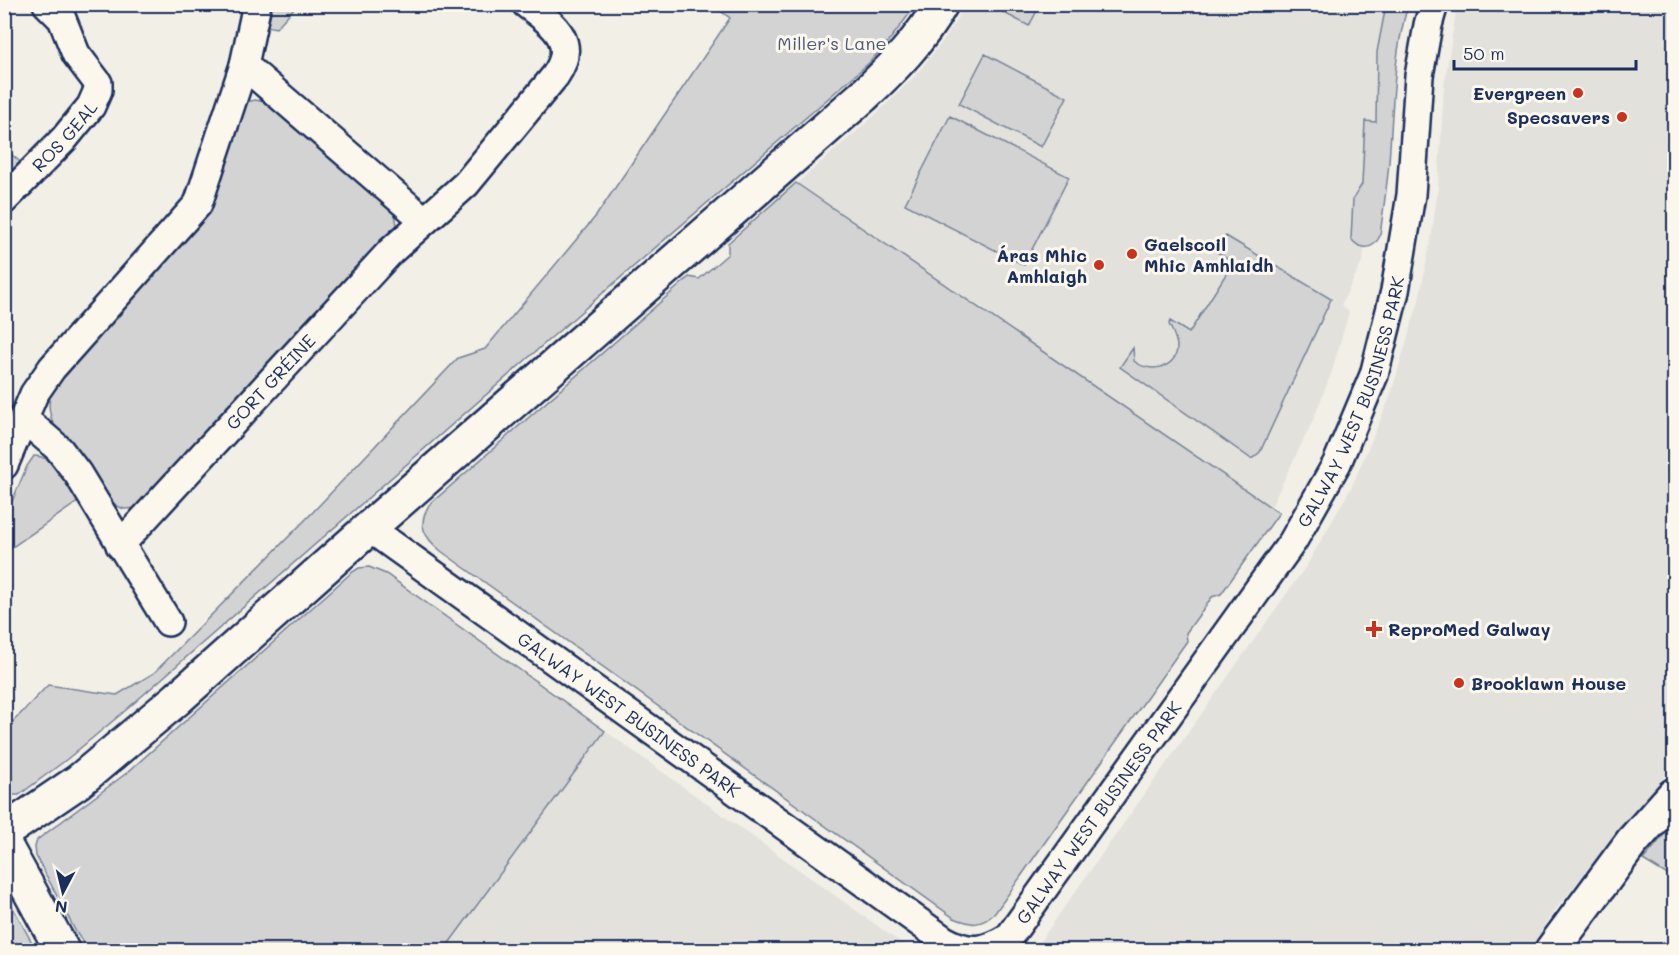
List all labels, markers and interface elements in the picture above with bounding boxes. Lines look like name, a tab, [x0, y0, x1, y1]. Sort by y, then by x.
park label: Miller's Lane	[777, 31, 887, 55]
scale bar	[1454, 33, 1636, 71]
text: 50 m	[1463, 41, 1505, 65]
place label: Evergreen	[1473, 81, 1566, 105]
marker: Evergreen	[1571, 86, 1585, 100]
street label: ROS GEAL	[27, 95, 103, 177]
place label: Specsavers	[1507, 105, 1610, 129]
marker: Specsavers	[1615, 110, 1629, 124]
place label: Gaelscoil Mhic Amhlaidh	[1144, 232, 1274, 277]
place label: Áras Mhic Amhlaigh	[997, 243, 1087, 288]
marker: Gaelscoil Mhic Amhlaidh	[1125, 247, 1139, 261]
marker: Áras Mhic Amhlaigh	[1092, 258, 1106, 272]
street label: GALWAY WEST BUSINESS PARK	[1291, 275, 1409, 532]
street label: GORT GRÉINE	[220, 329, 321, 435]
place label: ReproMed Galway	[1388, 617, 1551, 641]
marker: ReproMed Galway	[1365, 620, 1383, 638]
street label: GALWAY WEST BUSINESS PARK	[513, 626, 745, 802]
place label: Brooklawn House	[1471, 671, 1626, 695]
marker: Brooklawn House	[1452, 676, 1466, 690]
street label: GALWAY WEST BUSINESS PARK	[1010, 696, 1186, 929]
north arrow	[33, 862, 93, 922]
text: N	[54, 896, 68, 919]

